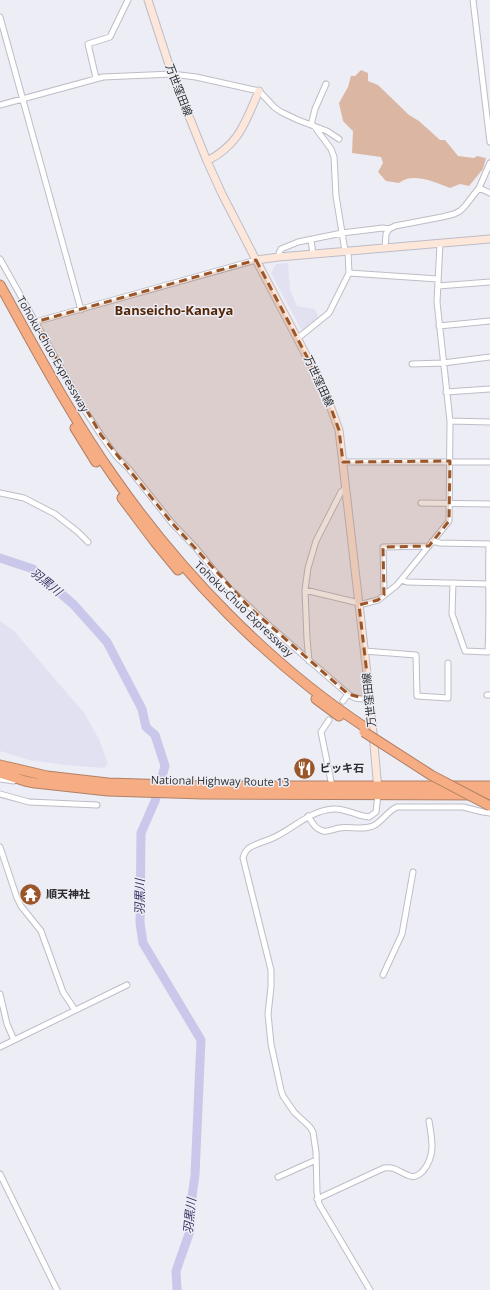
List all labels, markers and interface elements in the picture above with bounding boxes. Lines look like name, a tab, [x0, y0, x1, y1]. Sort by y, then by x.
street label: 万世窪田線	[163, 61, 196, 118]
street label: Tohoku-Chuo Expressway	[14, 293, 93, 415]
district label: Banseicho-Kanaya	[115, 301, 233, 319]
street label: 万世窪田線	[301, 353, 338, 409]
street label: Tohoku-Chuo Expressway	[192, 557, 297, 660]
water label: 羽黒川	[27, 564, 67, 601]
street label: 万世窪田線	[358, 672, 379, 728]
restaurant icon: ビッキ石	[292, 755, 318, 781]
place label: ビッキ石	[320, 760, 364, 775]
street label: National Highway Route 13	[151, 772, 289, 789]
water label: 羽黒川	[131, 877, 148, 915]
temple icon: 順天神社	[17, 881, 43, 907]
place label: 順天神社	[46, 886, 90, 901]
water label: 羽黒川	[179, 1195, 200, 1235]

